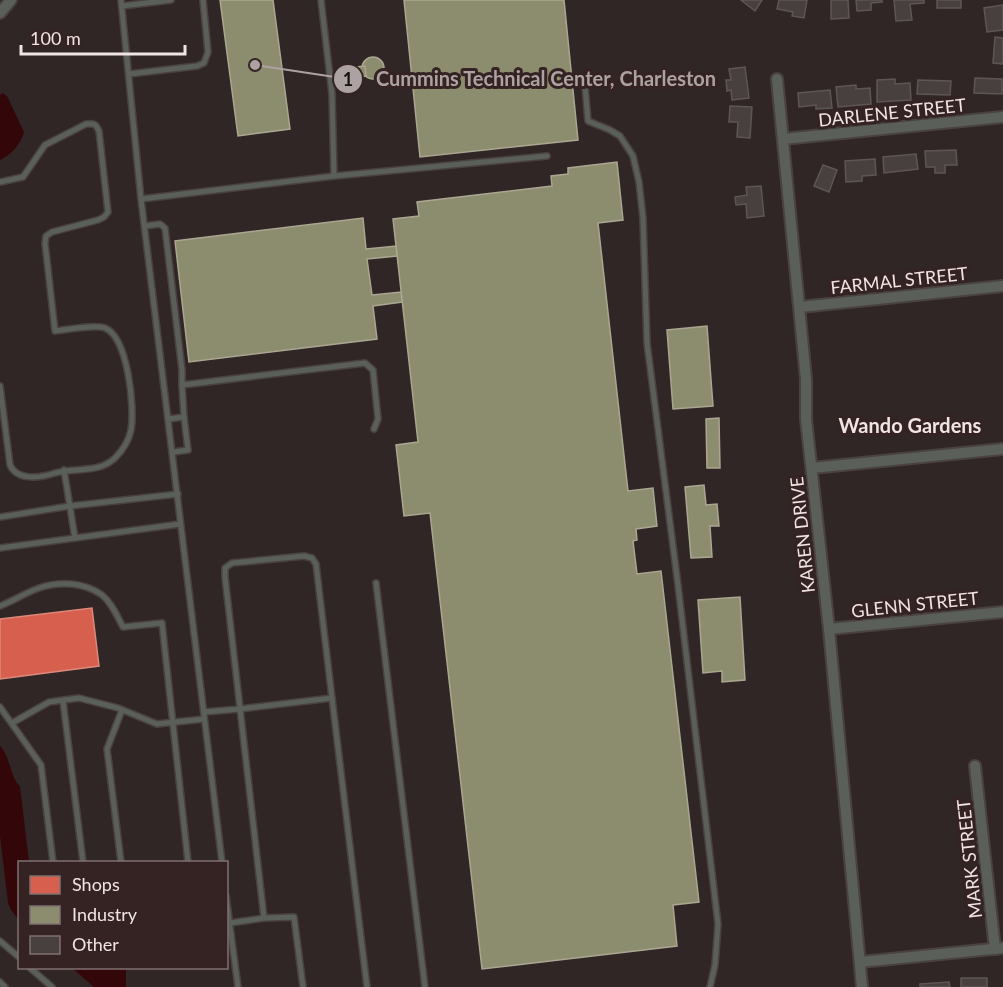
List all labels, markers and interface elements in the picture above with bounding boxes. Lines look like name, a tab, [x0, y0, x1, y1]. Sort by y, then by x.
scale bar	[21, 18, 184, 56]
text: 100 m	[30, 27, 81, 49]
callout: Cummins Technical Center, Charleston	[333, 60, 728, 98]
text: Cummins Technical Center, Charleston	[376, 66, 716, 90]
text: 1	[343, 68, 353, 90]
street label: DARLENE STREET	[817, 93, 967, 131]
street label: FARMAL STREET	[829, 262, 969, 298]
district label: Wando Gardens	[839, 413, 982, 437]
street label: KAREN DRIVE	[785, 476, 819, 594]
street label: GLENN STREET	[850, 586, 980, 622]
street label: MARK STREET	[952, 798, 986, 920]
legend	[18, 861, 228, 969]
text: Shops	[72, 873, 120, 895]
text: Industry	[72, 903, 138, 925]
text: Other	[72, 933, 119, 955]

